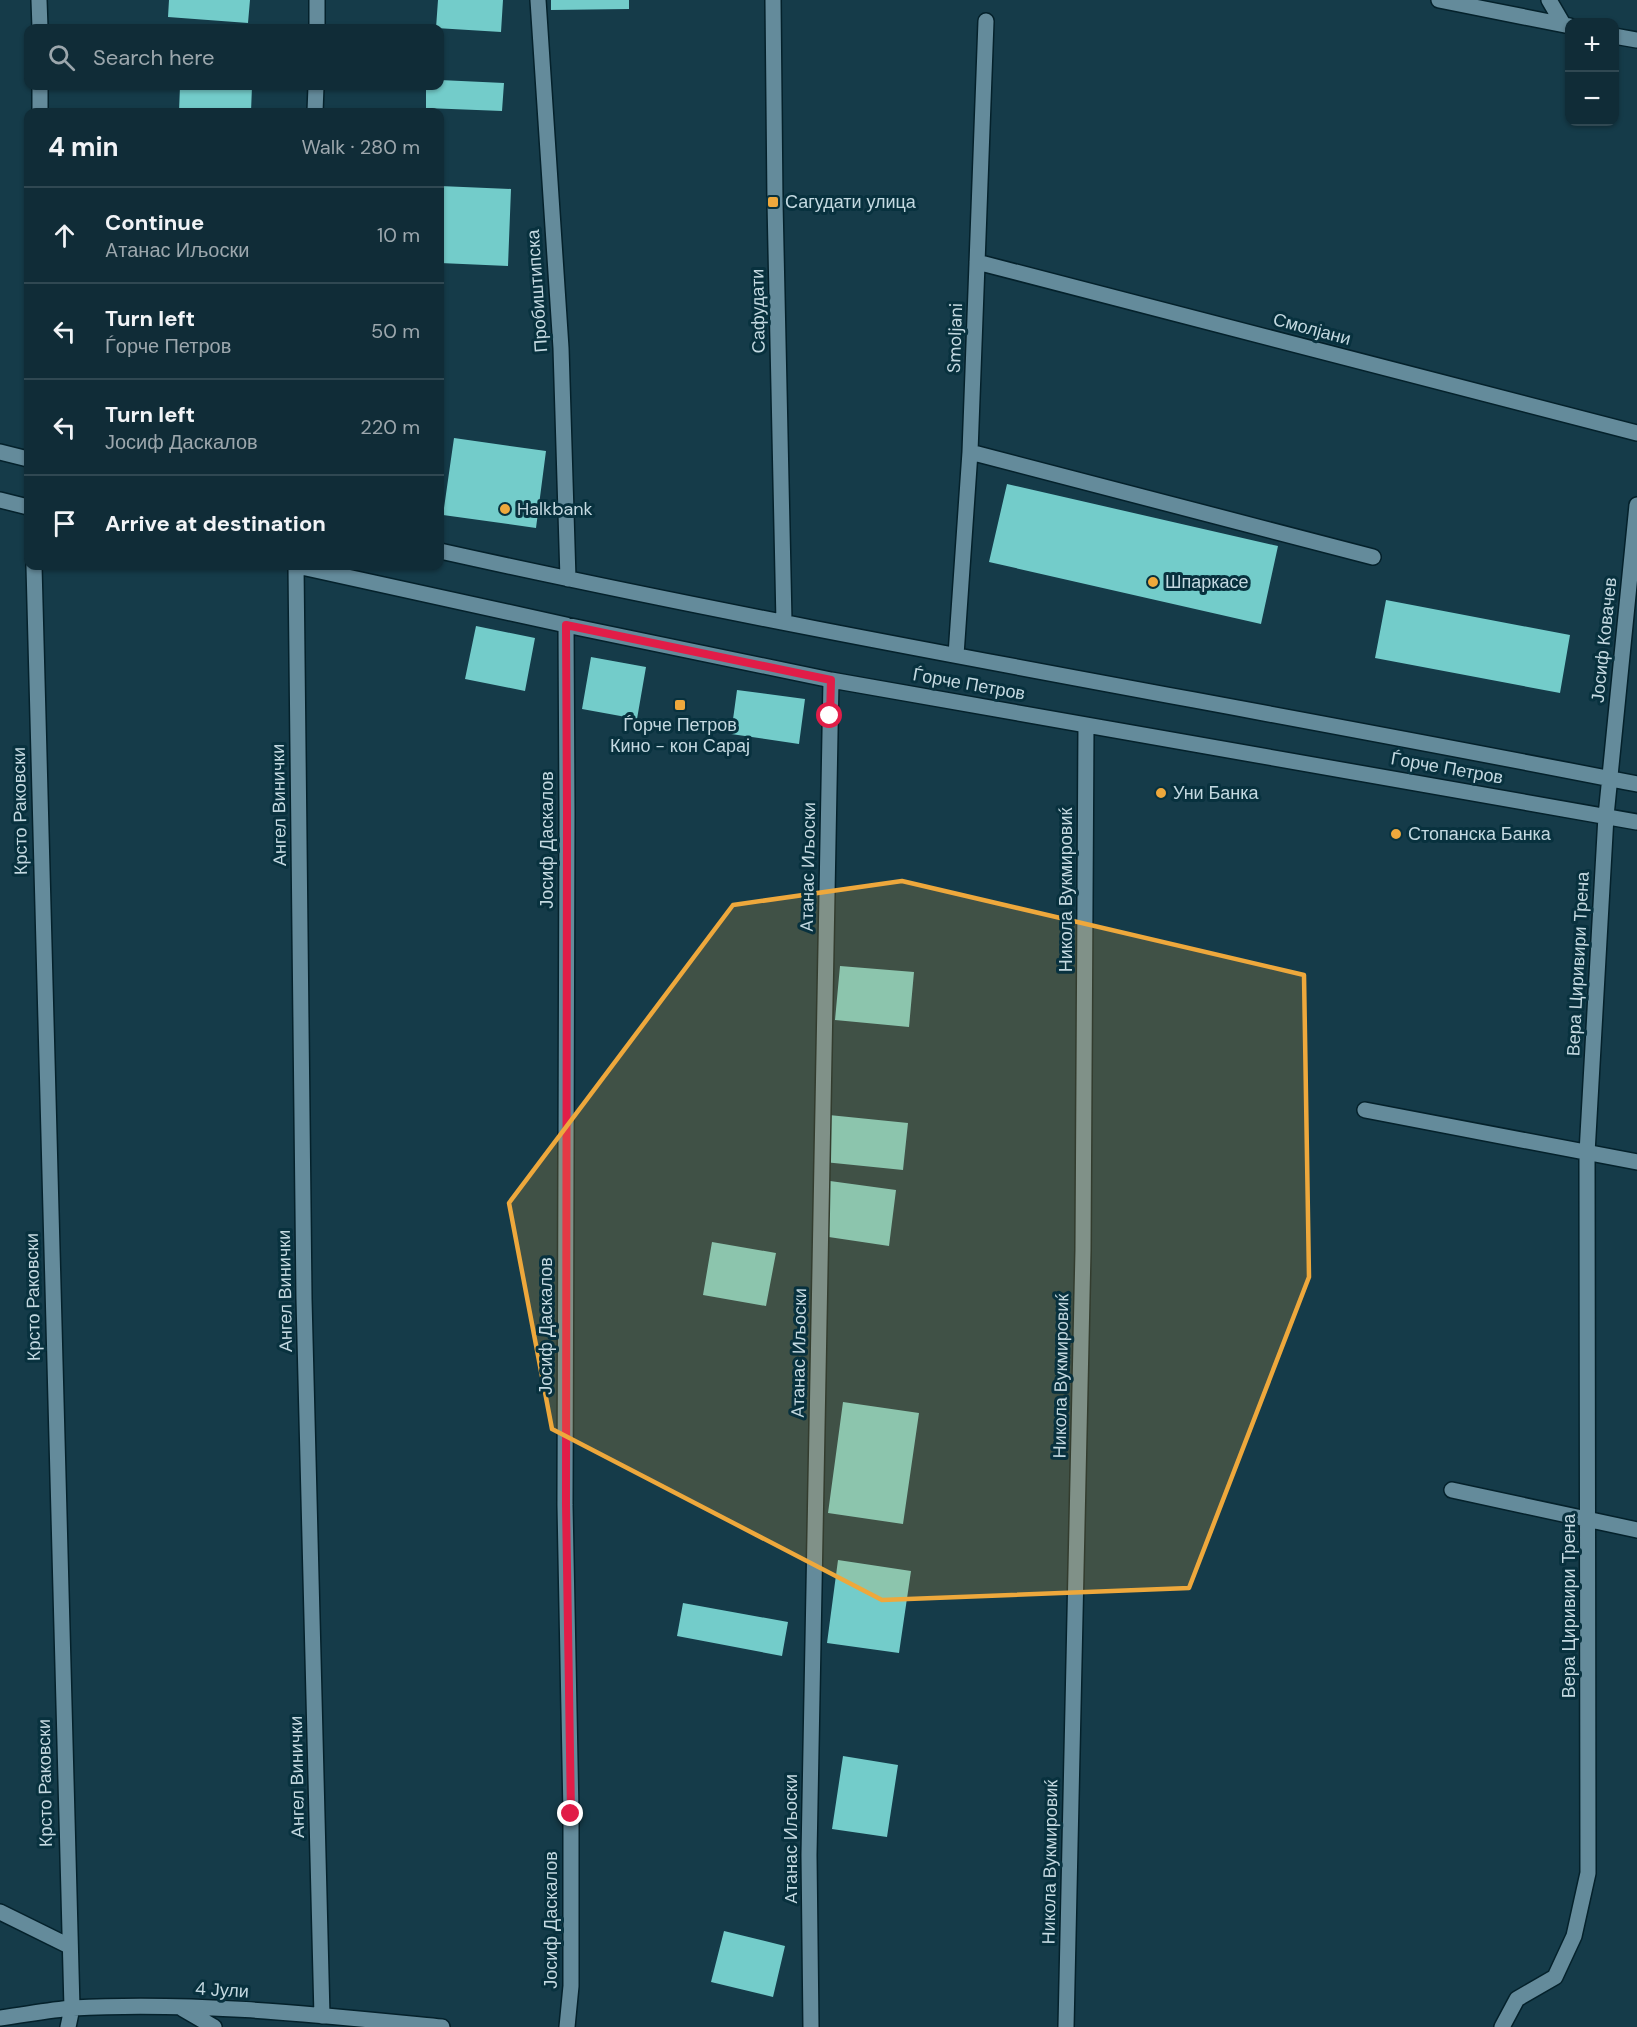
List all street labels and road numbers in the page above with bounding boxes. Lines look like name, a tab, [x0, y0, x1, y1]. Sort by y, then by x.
street label: Пробиштипска	[521, 228, 553, 353]
street label: Сафудати	[745, 268, 771, 354]
street label: Smoljani	[942, 303, 968, 373]
street label: Смолјани	[1270, 307, 1354, 351]
street label: Јосиф Ковачев	[1585, 576, 1623, 704]
street label: Ѓорче Петров	[911, 662, 1027, 706]
street label: Ангел Винички	[266, 744, 292, 866]
street label: Ѓорче Петров	[1389, 746, 1505, 790]
street label: Крсто Раковски	[7, 747, 33, 875]
street label: Јосиф Даскалов	[535, 771, 559, 909]
street label: Aтанас Иљоски	[795, 802, 821, 932]
street label: Никола Вукмировиќ	[1054, 808, 1078, 972]
street label: Вера Циривири Трена	[1561, 870, 1595, 1057]
street label: Ангел Винички	[272, 1230, 298, 1352]
street label: Крсто Раковски	[20, 1233, 46, 1361]
street label: Јосиф Даскалов	[534, 1257, 558, 1395]
street label: Aтанас Иљоски	[786, 1288, 812, 1418]
street label: Никола Вукмировиќ	[1048, 1293, 1074, 1459]
street label: Вера Циривири Трена	[1557, 1513, 1581, 1698]
street label: Ангел Винички	[284, 1716, 310, 1838]
street label: Крсто Раковски	[32, 1719, 58, 1847]
street label: Aтанас Иљоски	[779, 1774, 803, 1904]
street label: Никола Вукмировиќ	[1037, 1779, 1063, 1945]
street label: Јосиф Даскалов	[539, 1851, 563, 1989]
street label: 4 Јули	[194, 1977, 250, 2003]

